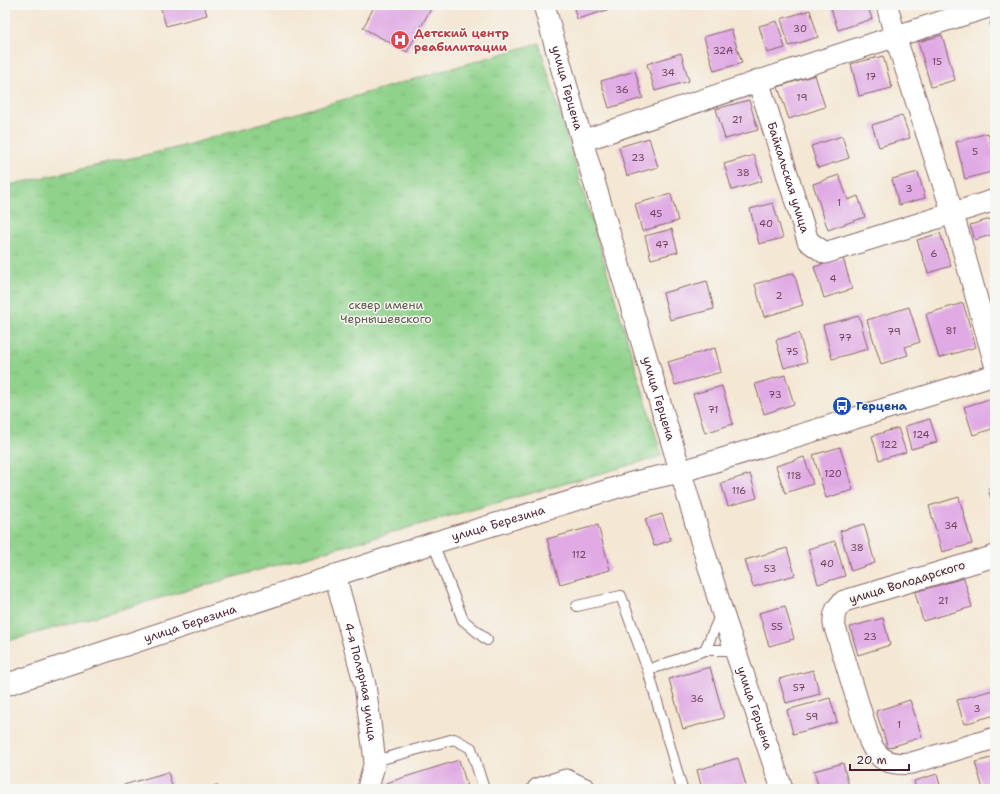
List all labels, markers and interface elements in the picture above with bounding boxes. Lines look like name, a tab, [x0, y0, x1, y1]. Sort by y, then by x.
house number: 30	[793, 22, 807, 35]
place label: Детский центр реабилитации	[414, 25, 509, 55]
hospital icon: Детский центр реабилитации	[389, 29, 411, 51]
street label: улица Герцена	[548, 44, 587, 132]
house number: 32А	[713, 44, 733, 57]
house number: 15	[932, 55, 942, 68]
house number: 34	[661, 66, 675, 79]
house number: 17	[866, 70, 876, 83]
house number: 36	[615, 83, 629, 96]
house number: 19	[797, 91, 807, 104]
house number: 21	[732, 113, 742, 126]
street label: Байкальская улица	[763, 120, 813, 236]
house number: 5	[972, 145, 978, 158]
house number: 23	[631, 151, 645, 164]
house number: 38	[736, 166, 750, 179]
house number: 3	[906, 182, 913, 195]
house number: 1	[837, 196, 841, 209]
house number: 45	[650, 207, 662, 220]
house number: 40	[759, 217, 773, 230]
house number: 47	[655, 238, 669, 251]
house number: 6	[931, 247, 938, 260]
house number: 4	[830, 272, 837, 285]
house number: 2	[776, 289, 783, 302]
park label: сквер имени Чернышевского	[340, 297, 432, 327]
house number: 81	[946, 324, 956, 337]
house number: 79	[887, 325, 901, 338]
house number: 77	[838, 331, 852, 344]
house number: 75	[786, 345, 798, 358]
street label: улица Герцена	[639, 355, 679, 443]
house number: 73	[768, 388, 782, 401]
bus stop icon: Герцена	[831, 395, 853, 417]
place label: Герцена	[856, 398, 908, 414]
house number: 71	[708, 403, 718, 416]
house number: 124	[912, 428, 930, 441]
house number: 122	[880, 438, 898, 451]
house number: 120	[824, 467, 842, 480]
house number: 118	[787, 469, 801, 482]
house number: 116	[732, 484, 746, 497]
street label: улица Березина	[450, 502, 547, 545]
house number: 34	[944, 519, 958, 532]
house number: 38	[850, 541, 864, 554]
house number: 112	[572, 548, 586, 561]
house number: 40	[820, 557, 834, 570]
street label: улица Володарского	[847, 557, 967, 607]
house number: 53	[764, 562, 776, 575]
house number: 21	[938, 594, 948, 607]
street label: улица Березина	[142, 601, 239, 646]
house number: 55	[771, 620, 783, 633]
street label: 4-я Полярная улица	[340, 621, 380, 742]
house number: 23	[863, 630, 877, 643]
street label: улица Герцена	[733, 664, 776, 752]
house number: 57	[793, 681, 805, 694]
house number: 36	[690, 692, 704, 705]
house number: 3	[974, 702, 981, 715]
house number: 59	[806, 710, 818, 723]
house number: 1	[897, 718, 901, 731]
scale bar	[850, 746, 909, 772]
text: 20 m	[856, 752, 887, 768]

